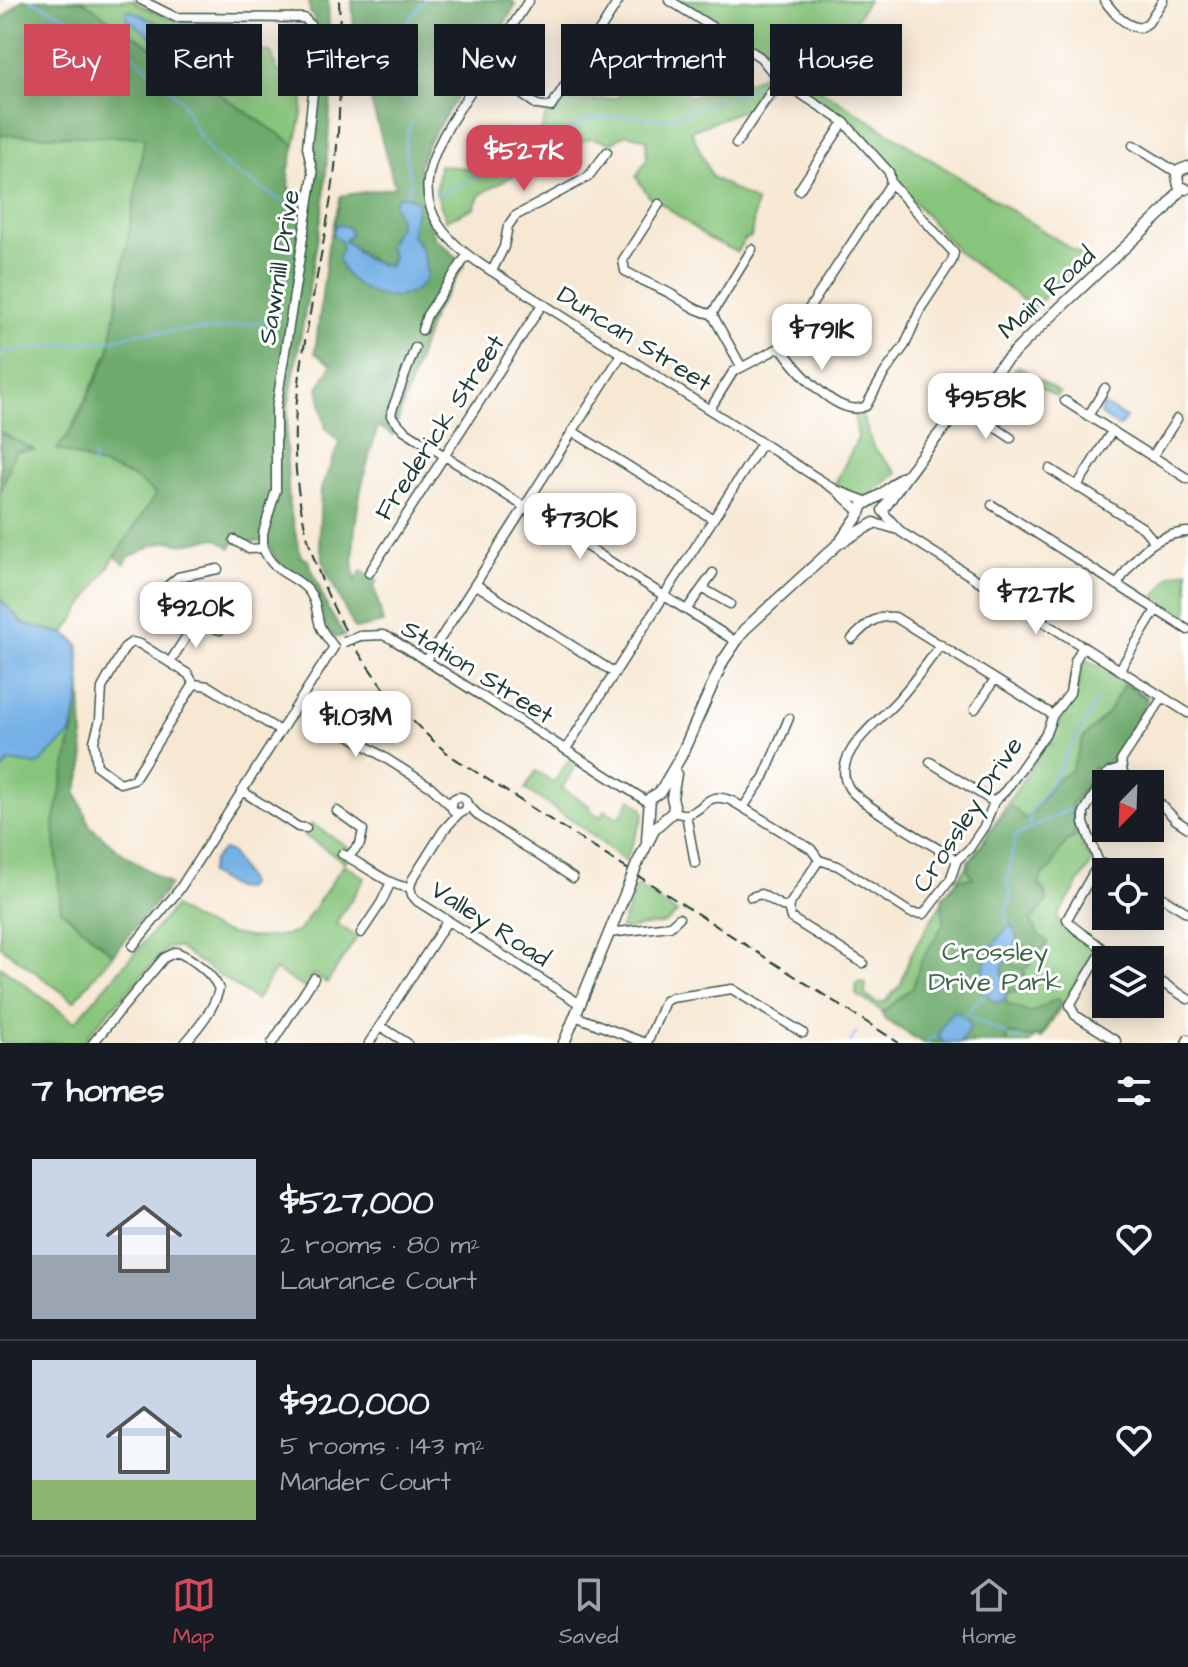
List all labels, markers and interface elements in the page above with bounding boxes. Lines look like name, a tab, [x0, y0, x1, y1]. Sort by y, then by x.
chip: Buy	[24, 24, 130, 96]
chip: Rent	[146, 24, 262, 96]
chip: Filters	[278, 24, 418, 96]
chip: New	[434, 24, 545, 96]
chip: Apartment	[561, 24, 754, 96]
chip: House	[770, 24, 902, 96]
pin: $527K	[468, 125, 580, 193]
text: $527K	[484, 133, 564, 169]
street label: Sawmill Drive	[249, 187, 309, 347]
street label: Main Road	[990, 238, 1104, 347]
street label: Duncan Street	[550, 277, 719, 401]
pin: $791K	[766, 304, 878, 372]
text: $791K	[790, 312, 854, 348]
street label: Frederick Street	[366, 327, 514, 528]
pin: $958K	[930, 373, 1042, 441]
text: $958K	[946, 381, 1026, 417]
pin: $730K	[524, 493, 636, 561]
text: $730K	[542, 501, 618, 537]
pin: $727K	[980, 568, 1092, 636]
text: $727K	[997, 576, 1075, 612]
pin: $920K	[140, 582, 252, 650]
text: $920K	[158, 590, 234, 626]
street label: Station Street	[395, 611, 561, 733]
pin: $1.03M	[291, 691, 421, 759]
text: $1.03M	[320, 699, 392, 735]
street label: Crossley Drive	[904, 730, 1033, 901]
north arrow	[1092, 770, 1164, 842]
map controls	[1092, 770, 1164, 1018]
button: locate	[1092, 858, 1164, 930]
street label: Valley Road	[422, 872, 557, 978]
park label: Crossley Drive Park	[928, 934, 1062, 1000]
button: layers	[1092, 946, 1164, 1018]
text: 7 homes	[32, 1067, 164, 1115]
icon: filters	[1112, 1069, 1156, 1113]
text: $527,000	[280, 1179, 434, 1227]
icon: home	[96, 1191, 192, 1287]
icon: heart	[1112, 1217, 1156, 1261]
text: 2 rooms · 80 m²	[280, 1227, 480, 1263]
text: Laurance Court	[280, 1263, 477, 1299]
text: $920,000	[280, 1380, 430, 1428]
icon: home	[96, 1392, 192, 1488]
icon: heart	[1112, 1418, 1156, 1462]
text: 5 rooms · 143 m²	[280, 1428, 485, 1464]
text: Mander Court	[280, 1464, 451, 1500]
tab: Map	[172, 1573, 216, 1652]
tab: Saved	[559, 1573, 619, 1652]
tab: Home	[962, 1573, 1016, 1652]

